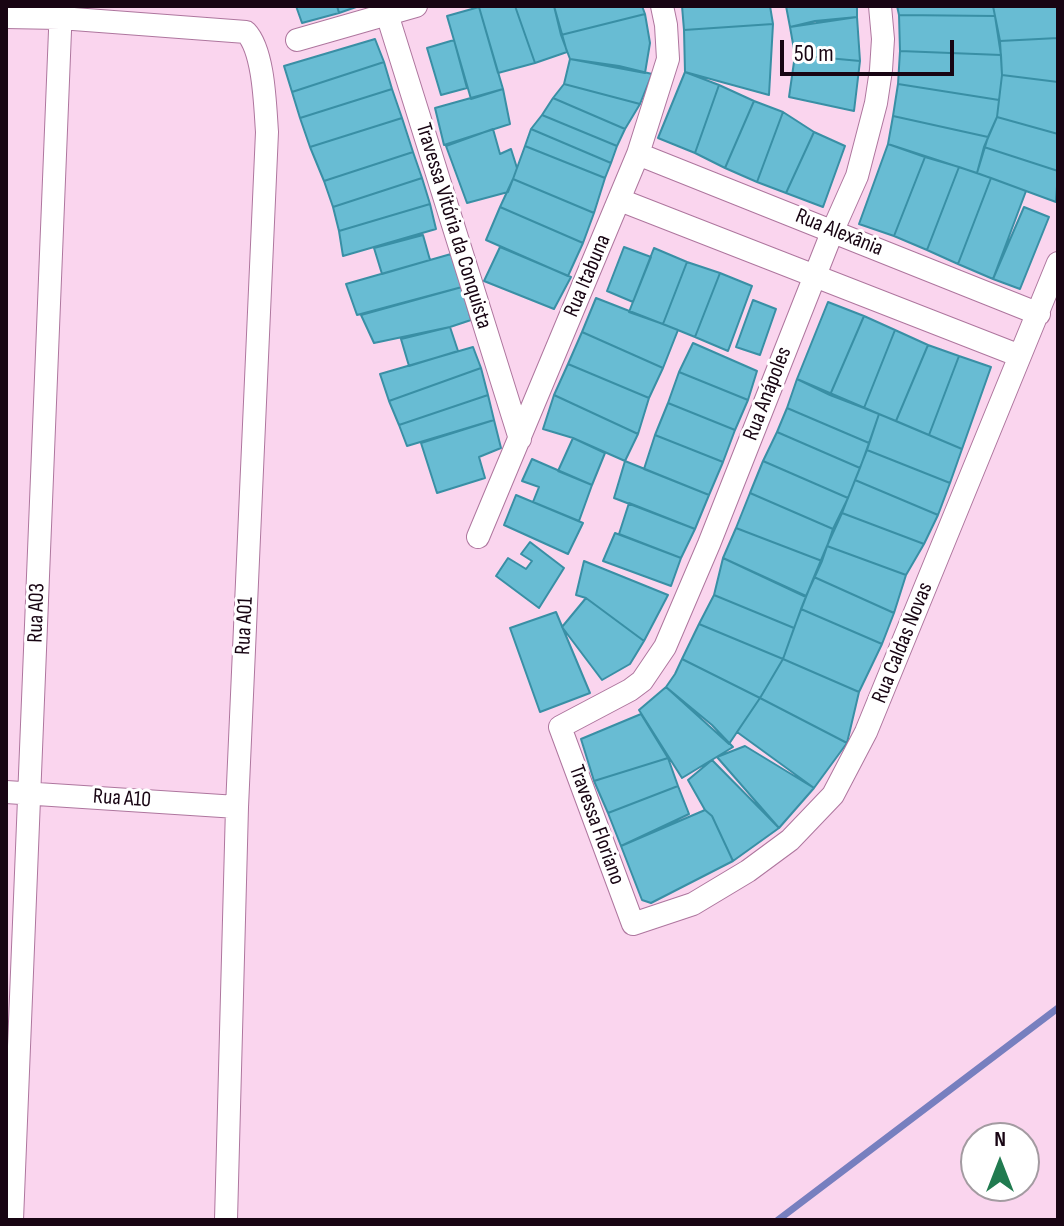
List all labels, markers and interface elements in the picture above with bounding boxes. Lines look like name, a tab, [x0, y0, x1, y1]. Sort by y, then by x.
scale bar	[784, 24, 958, 74]
text: 50 m	[794, 39, 834, 68]
street label: Travessa Vitória da Conquista	[409, 120, 497, 332]
street label: Rua Alexânia	[791, 203, 887, 263]
street label: Rua Itabuna	[559, 231, 617, 321]
street label: Rua Anápoles	[738, 343, 798, 445]
street label: Rua Caldas Novas	[867, 579, 939, 707]
street label: Rua A03	[23, 583, 51, 643]
street label: Rua A01	[230, 596, 260, 656]
street label: Travessa Floriano	[562, 762, 630, 888]
street label: Rua A10	[92, 784, 152, 814]
north arrow	[960, 1122, 1040, 1202]
text: N	[994, 1126, 1006, 1153]

